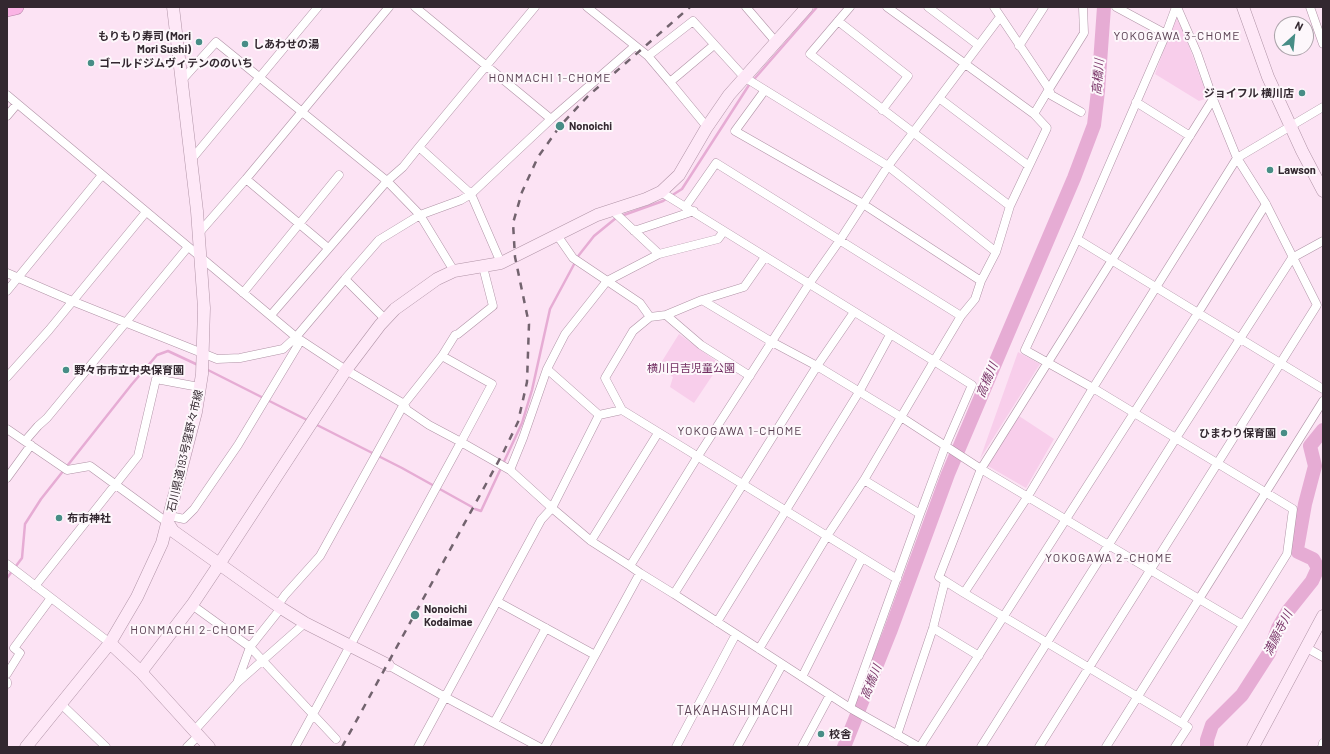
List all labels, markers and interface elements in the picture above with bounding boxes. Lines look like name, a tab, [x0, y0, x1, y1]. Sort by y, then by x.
north arrow	[1274, 16, 1314, 56]
text: N	[1293, 18, 1305, 33]
place label: もりもり寿司 (Mori Mori Sushi)	[98, 29, 191, 55]
district label: YOKOGAWA 3-CHOME	[1113, 29, 1241, 43]
marker: もりもり寿司 (Mori Mori Sushi)	[194, 37, 204, 47]
place label: しあわせの湯	[253, 37, 319, 51]
marker: しあわせの湯	[240, 39, 250, 49]
place label: ゴールドジムヴィテンののいち	[99, 56, 253, 70]
marker: ゴールドジムヴィテンののいち	[86, 58, 96, 68]
water label: 高橋川	[1089, 58, 1107, 96]
district label: HONMACHI 1-CHOME	[488, 71, 612, 85]
place label: ジョイフル 横川店	[1204, 86, 1294, 100]
marker: ジョイフル 横川店	[1297, 88, 1307, 98]
place label: Nonoichi	[569, 119, 612, 133]
marker: Nonoichi	[554, 120, 566, 132]
place label: Lawson	[1278, 163, 1316, 177]
marker: Lawson	[1265, 165, 1275, 175]
park label: 横川日吉児童公園	[647, 361, 735, 375]
water label: 高橋川	[973, 361, 1001, 399]
place label: 野々市市立中央保育園	[74, 363, 184, 377]
marker: 野々市市立中央保育園	[61, 365, 71, 375]
street label: 石川県道193号窪野々市線	[164, 388, 206, 514]
district label: YOKOGAWA 1-CHOME	[677, 424, 803, 438]
place label: ひまわり保育園	[1199, 426, 1276, 440]
marker: ひまわり保育園	[1279, 428, 1289, 438]
place label: 布市神社	[67, 511, 111, 525]
marker: 布市神社	[54, 513, 64, 523]
district label: YOKOGAWA 2-CHOME	[1045, 551, 1173, 565]
place label: Nonoichi Kodaimae	[424, 602, 472, 628]
water label: 満願寺川	[1261, 608, 1295, 658]
marker: Nonoichi Kodaimae	[409, 609, 421, 621]
district label: HONMACHI 2-CHOME	[130, 623, 256, 637]
water label: 高橋川	[858, 663, 884, 701]
district label: TAKAHASHIMACHI	[676, 703, 794, 719]
place label: 校舎	[829, 727, 851, 741]
marker: 校舎	[816, 729, 826, 739]

